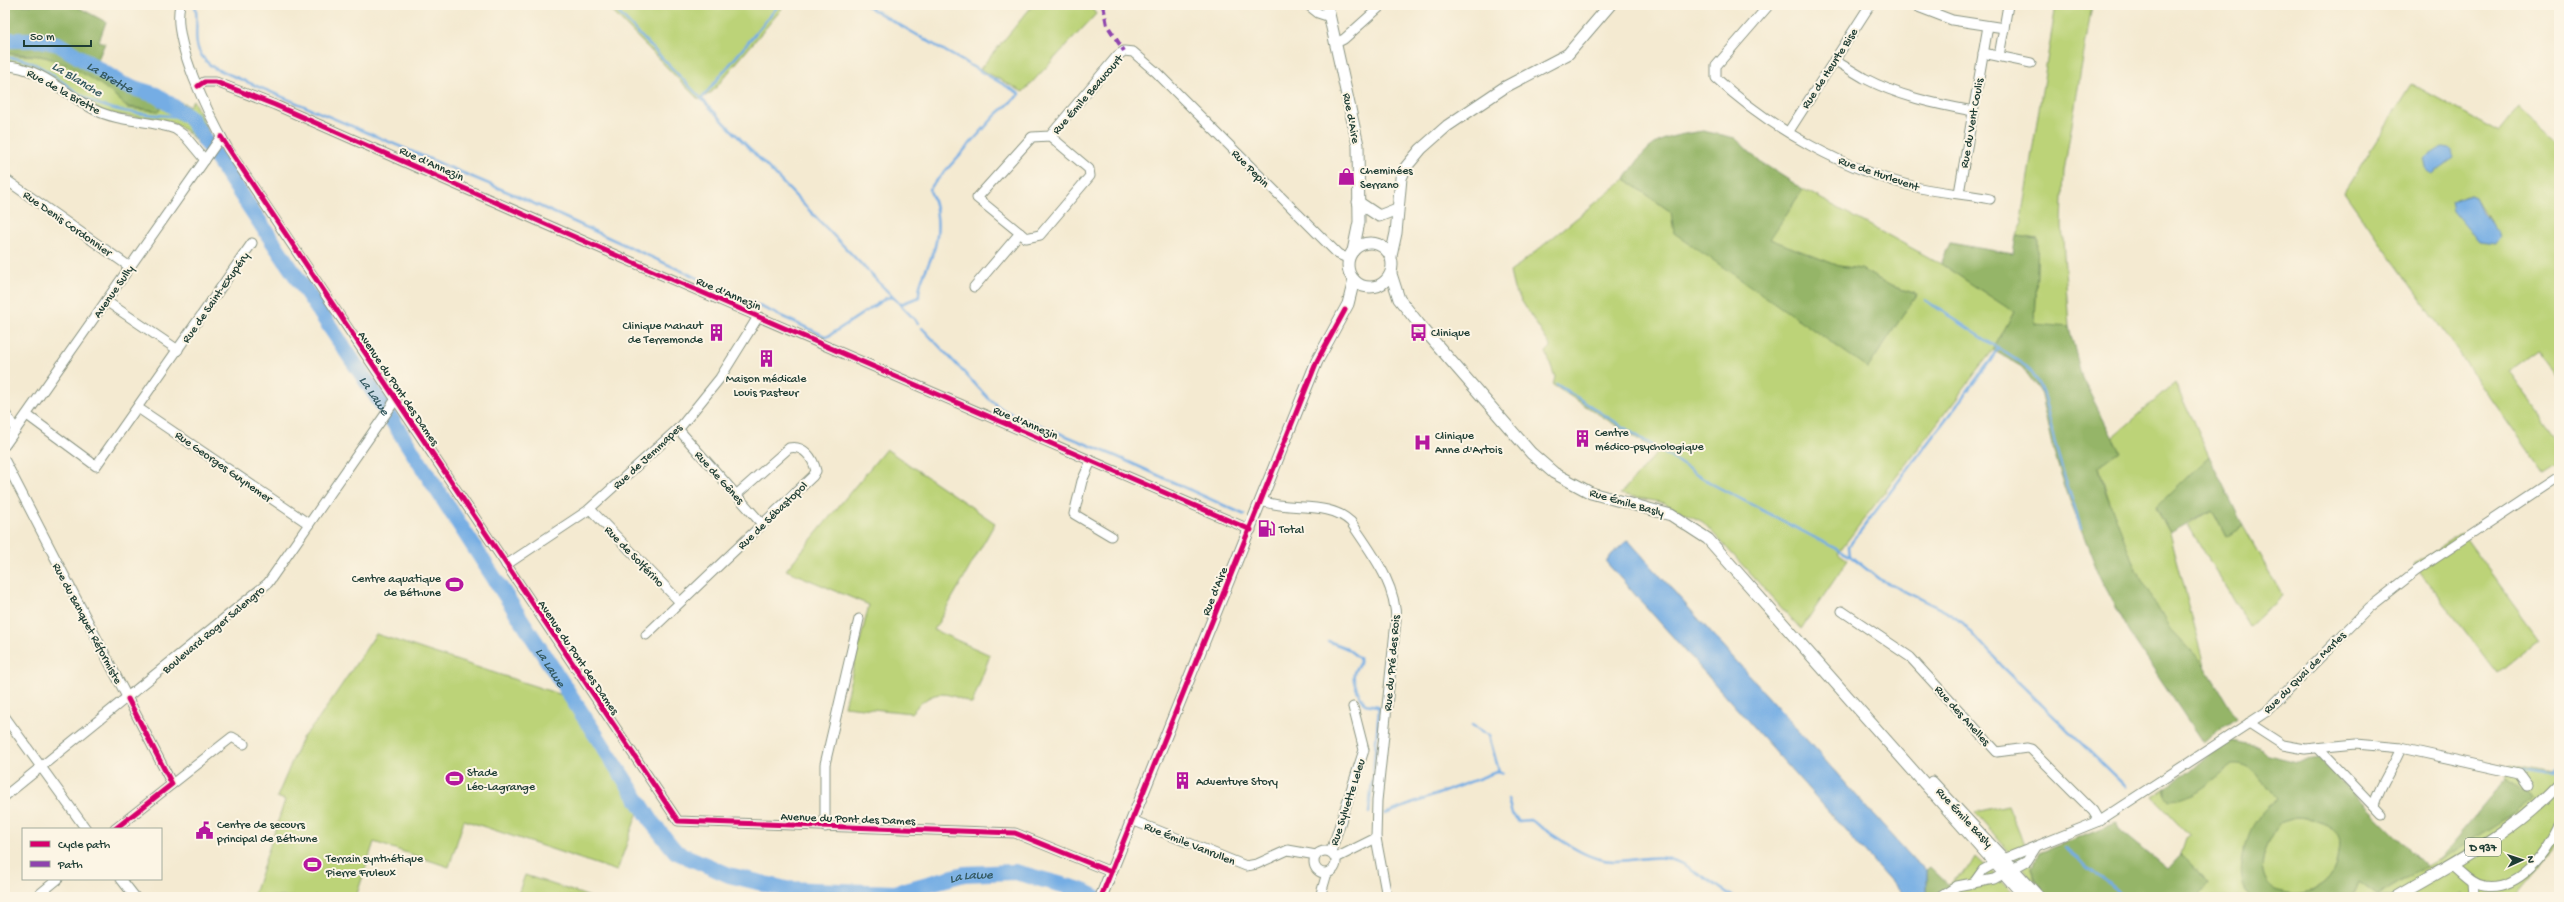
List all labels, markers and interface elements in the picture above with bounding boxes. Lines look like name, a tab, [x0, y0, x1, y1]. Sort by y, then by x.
scale bar	[24, 22, 91, 48]
street label: Rue de Heurte Bise	[1799, 26, 1862, 112]
text: 50 m	[30, 31, 55, 45]
street label: Rue Émile Beaucourt	[1050, 52, 1128, 138]
water label: La Blanche	[49, 59, 106, 102]
water label: La Brette	[84, 59, 135, 98]
street label: Rue de la Brette	[24, 67, 103, 119]
street label: Rue du Vent Coulis	[1958, 77, 1988, 169]
street label: Rue d'Aire	[1338, 92, 1362, 146]
street label: Rue d'Annezin	[397, 144, 466, 185]
street label: Rue Pepin	[1228, 147, 1272, 192]
street label: Rue de Hurlevent	[1836, 154, 1922, 196]
place label: Cheminées Serrano	[1360, 165, 1413, 193]
shop icon: Cheminées Serrano	[1337, 167, 1357, 187]
street label: Rue Denis Cordonnier	[20, 189, 115, 262]
street label: Rue de Saint-Exupéry	[180, 250, 253, 346]
street label: Avenue Sully	[91, 263, 138, 321]
street label: Rue d'Annezin	[694, 275, 763, 315]
place label: Clinique Mahaut de Terremonde	[622, 320, 704, 348]
building icon: Clinique Mahaut de Terremonde	[706, 322, 726, 342]
bus stop icon: Clinique	[1408, 322, 1428, 342]
place label: Clinique	[1431, 327, 1471, 341]
street label: Avenue du Pont des Dames	[354, 329, 441, 449]
building icon: Maison médicale Louis Pasteur	[756, 349, 776, 369]
place label: Maison médicale Louis Pasteur	[726, 373, 807, 401]
water label: La Lawe	[355, 374, 392, 420]
street label: Rue d'Annezin	[991, 404, 1060, 444]
street label: Rue de Jemmapes	[611, 421, 686, 493]
place label: Centre médico-psychologique	[1595, 427, 1705, 455]
street label: Rue Georges Guynemer	[172, 429, 276, 507]
building icon: Centre médico-psychologique	[1572, 429, 1592, 449]
place label: Clinique Anne d'Artois	[1435, 430, 1503, 458]
hospital icon: Clinique Anne d'Artois	[1412, 432, 1432, 452]
street label: Rue de Gênes	[691, 449, 747, 508]
street label: Rue de Sébastopol	[735, 479, 812, 553]
street label: Rue Émile Basly	[1588, 487, 1665, 521]
fuel station icon: Total	[1256, 519, 1276, 539]
street label: Rue de Solférino	[601, 524, 666, 591]
place label: Total	[1278, 524, 1304, 538]
street label: Rue du Banquet Réformiste	[48, 561, 124, 688]
street label: Rue d'Aire	[1200, 565, 1232, 618]
place label: Centre aquatique de Béthune	[352, 573, 442, 601]
sports icon: Centre aquatique de Béthune	[444, 575, 464, 595]
street label: Boulevard Roger Salengro	[159, 584, 268, 678]
street label: Avenue du Pont des Dames	[534, 598, 621, 718]
street label: Rue du Pré des Rois	[1382, 614, 1404, 712]
street label: Rue du Quai de Marles	[2261, 629, 2350, 718]
water label: La Lawe	[531, 646, 568, 692]
street label: Rue des Anelles	[1931, 683, 1993, 750]
street label: Rue Sylvette Leleu	[1328, 757, 1370, 848]
place label: Stade Léo-Lagrange	[467, 767, 536, 795]
sports icon: Stade Léo-Lagrange	[444, 769, 464, 789]
building icon: Adventure Story	[1173, 771, 1193, 791]
place label: Adventure Story	[1196, 776, 1278, 790]
street label: Rue Émile Basly	[1932, 785, 1995, 851]
street label: Avenue du Pont des Dames	[780, 811, 916, 829]
place label: Centre de secours principal de Béthune	[216, 819, 318, 847]
street label: Rue Émile Vanrullen	[1142, 820, 1237, 870]
public building icon: Centre de secours principal de Béthune	[194, 821, 214, 841]
legend	[22, 828, 162, 880]
road number: D 937	[2465, 838, 2501, 856]
text: Cycle path	[58, 839, 111, 853]
north arrow	[2502, 840, 2542, 880]
place label: Terrain synthétique Pierre Fruleux	[325, 853, 424, 881]
sports icon: Terrain synthétique Pierre Fruleux	[303, 855, 323, 875]
text: N	[2524, 856, 2536, 863]
text: Path	[57, 859, 83, 873]
water label: La Lawe	[948, 868, 994, 888]

